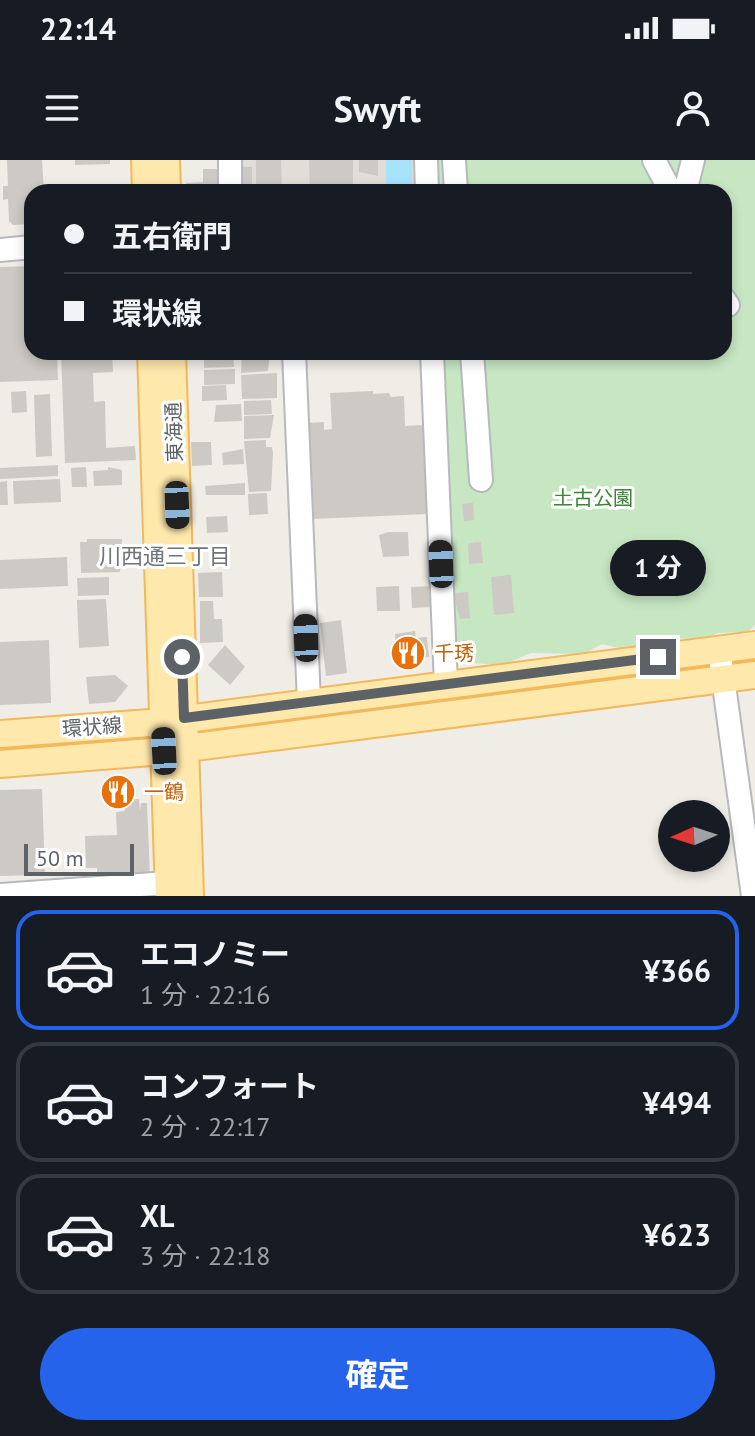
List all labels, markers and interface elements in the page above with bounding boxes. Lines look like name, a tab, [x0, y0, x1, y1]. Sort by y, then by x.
text: 22:14	[40, 9, 116, 48]
text: Swyft	[334, 85, 421, 132]
icon: menu	[40, 86, 84, 130]
icon: person	[671, 86, 715, 130]
text: 五右衛門	[112, 216, 232, 255]
text: 環状線	[112, 293, 202, 332]
street label: 東海通	[160, 402, 188, 462]
car	[164, 481, 190, 529]
park label: 土古公園	[553, 485, 633, 511]
car	[428, 540, 454, 588]
callout: 1 分	[610, 541, 706, 597]
district label: 川西通三丁目	[99, 542, 231, 570]
text: 1 分	[634, 551, 682, 584]
car	[293, 614, 319, 662]
restaurant icon: 千琇	[389, 634, 427, 672]
route start	[164, 639, 200, 675]
route end	[640, 639, 676, 675]
place label: 千琇	[434, 640, 474, 666]
street label: 環状線	[61, 712, 123, 742]
car	[151, 726, 177, 776]
restaurant icon: 一鶴	[99, 773, 137, 811]
place label: 一鶴	[144, 779, 184, 805]
north arrow	[658, 800, 730, 872]
map controls	[658, 800, 730, 872]
scale bar	[24, 840, 134, 876]
text: 50 m	[36, 844, 84, 872]
icon: car	[44, 934, 116, 1006]
text: エコノミー	[140, 934, 290, 973]
text: ¥366	[643, 951, 711, 990]
text: 1 分 · 22:16	[140, 978, 270, 1011]
icon: car	[44, 1066, 116, 1138]
text: コンフォート	[140, 1066, 319, 1105]
text: ¥494	[643, 1083, 711, 1122]
text: 2 分 · 22:17	[140, 1110, 270, 1143]
text: XL	[140, 1196, 174, 1235]
icon: car	[44, 1198, 116, 1270]
text: ¥623	[643, 1215, 711, 1254]
text: 3 分 · 22:18	[140, 1239, 270, 1272]
button: 確定	[40, 1328, 715, 1420]

